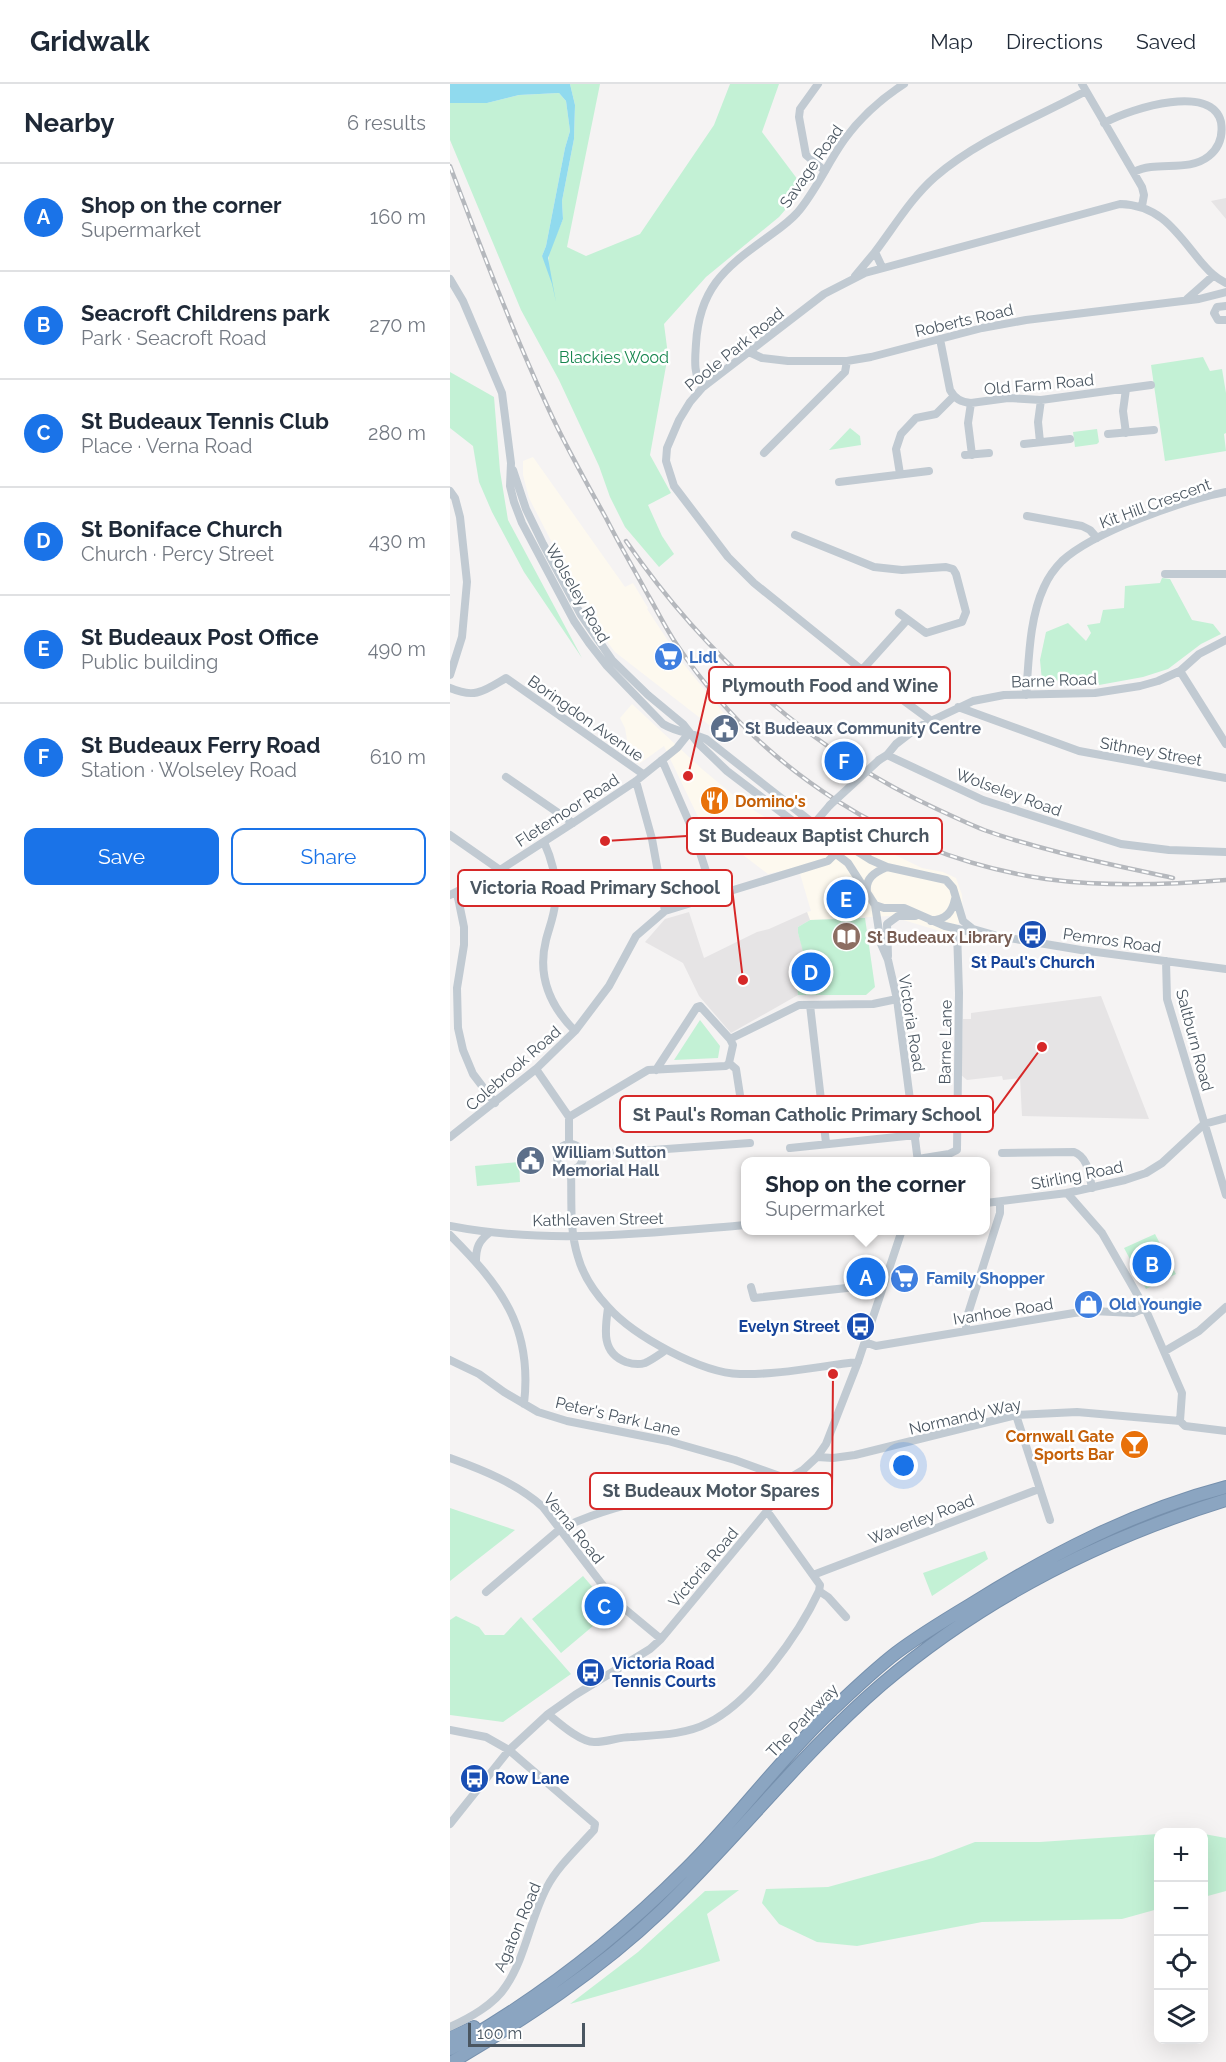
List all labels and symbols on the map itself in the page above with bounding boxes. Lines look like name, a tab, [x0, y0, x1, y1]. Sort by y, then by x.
street label: Savage Road	[776, 121, 847, 211]
street label: Roberts Road	[913, 300, 1015, 341]
street label: Poole Park Road	[681, 304, 788, 395]
park label: Blackies Wood	[559, 348, 669, 367]
street label: Old Farm Road	[983, 370, 1095, 399]
street label: Kit Hill Crescent	[1097, 474, 1214, 532]
street label: Wolseley Road	[542, 540, 614, 646]
supermarket icon: Lidl	[652, 641, 684, 673]
place label: Lidl	[689, 648, 719, 667]
callout: Plymouth Food and Wine	[709, 667, 950, 703]
street label: Barne Road	[1011, 670, 1097, 691]
street label: Boringdon Avenue	[524, 671, 647, 765]
text: Plymouth Food and Wine	[722, 675, 938, 696]
public building icon: St Budeaux Community Centre	[708, 712, 740, 744]
place label: St Budeaux Community Centre	[745, 719, 981, 738]
street label: Sithney Street	[1099, 733, 1204, 770]
pin: F	[824, 738, 864, 784]
street label: Wolseley Road	[953, 765, 1064, 820]
street label: Fletemoor Road	[512, 770, 622, 851]
restaurant icon: Domino's	[698, 785, 730, 817]
place label: Domino's	[735, 792, 806, 811]
callout: St Budeaux Baptist Church	[687, 818, 942, 854]
text: St Budeaux Baptist Church	[699, 825, 929, 846]
callout: Victoria Road Primary School	[458, 870, 732, 906]
pin: E	[826, 876, 866, 922]
text: Victoria Road Primary School	[470, 877, 720, 898]
bus stop icon: St Paul's Church	[1017, 918, 1049, 950]
library icon: St Budeaux Library	[830, 921, 862, 953]
street label: Pemros Road	[1062, 924, 1162, 957]
place label: St Budeaux Library	[867, 928, 1013, 947]
pin: D	[792, 950, 830, 994]
place label: St Paul's Church	[971, 953, 1095, 972]
street label: Victoria Road	[894, 973, 929, 1073]
street label: Saltburn Road	[1172, 987, 1217, 1093]
street label: Barne Lane	[935, 1000, 956, 1084]
street label: Colebrook Road	[462, 1022, 565, 1115]
callout: St Paul's Roman Catholic Primary School	[620, 1096, 993, 1132]
text: St Paul's Roman Catholic Primary School	[633, 1104, 981, 1125]
place label: William Sutton Memorial Hall	[552, 1143, 666, 1180]
public building icon: William Sutton Memorial Hall	[515, 1145, 547, 1177]
street label: Stirling Road	[1029, 1157, 1125, 1194]
street label: Kathleaven Street	[532, 1209, 664, 1230]
pin: B	[1132, 1242, 1172, 1286]
pin: A	[846, 1254, 886, 1300]
supermarket icon: Family Shopper	[889, 1262, 921, 1294]
place label: Family Shopper	[926, 1269, 1045, 1288]
shop icon: Old Youngie	[1072, 1288, 1104, 1320]
street label: Ivanhoe Road	[952, 1294, 1055, 1329]
place label: Old Youngie	[1109, 1295, 1202, 1314]
bus stop icon: Evelyn Street	[845, 1310, 877, 1342]
place label: Evelyn Street	[738, 1317, 840, 1336]
street label: Peter's Park Lane	[554, 1393, 682, 1440]
street label: Normandy Way	[907, 1394, 1024, 1439]
place label: Cornwall Gate Sports Bar	[1005, 1427, 1114, 1464]
bar icon: Cornwall Gate Sports Bar	[1119, 1429, 1151, 1461]
your location	[889, 1451, 918, 1480]
callout: St Budeaux Motor Spares	[590, 1473, 832, 1509]
text: St Budeaux Motor Spares	[602, 1480, 820, 1501]
street label: Verna Road	[539, 1489, 608, 1567]
street label: Waverley Road	[866, 1491, 977, 1548]
street label: Victoria Road	[665, 1524, 742, 1611]
pin: C	[584, 1584, 624, 1628]
place label: Victoria Road Tennis Courts	[612, 1654, 716, 1691]
bus stop icon: Victoria Road Tennis Courts	[575, 1656, 607, 1688]
street label: The Parkway	[762, 1679, 842, 1761]
bus stop icon: Row Lane	[458, 1762, 490, 1794]
place label: Row Lane	[495, 1769, 570, 1788]
street label: Agaton Road	[490, 1879, 545, 1975]
scale bar	[468, 2020, 585, 2048]

